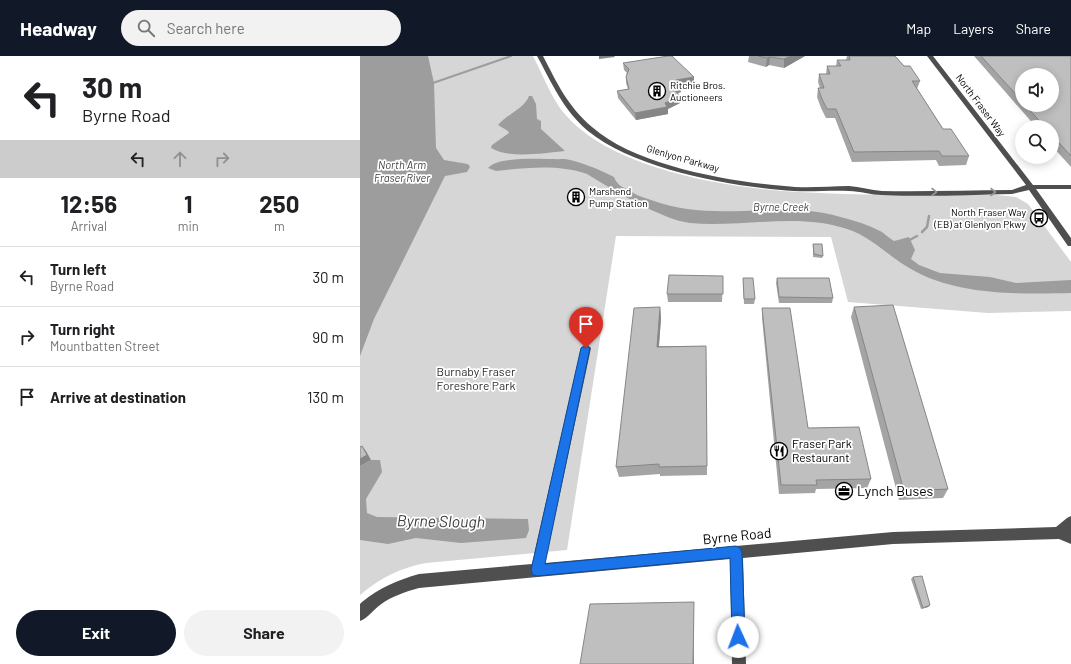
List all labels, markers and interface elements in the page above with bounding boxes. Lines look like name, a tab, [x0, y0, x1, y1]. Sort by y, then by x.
search box	[121, 10, 401, 46]
text: Headway	[20, 17, 97, 40]
icon: search	[135, 17, 157, 39]
text: Search here	[167, 19, 245, 37]
text: Map	[906, 20, 931, 37]
text: Layers	[953, 20, 994, 37]
text: Share	[1016, 20, 1051, 37]
map controls	[1015, 68, 1059, 164]
button: sound	[1015, 68, 1059, 112]
text: 30 m	[82, 70, 142, 104]
street label: North Fraser Way	[954, 71, 1009, 139]
icon: left	[16, 72, 68, 124]
place label: Ritchie Bros. Auctioneers	[670, 79, 726, 103]
building icon: Ritchie Bros. Auctioneers	[647, 81, 667, 101]
text: Byrne Road	[82, 104, 171, 126]
button: search	[1015, 120, 1059, 164]
street label: Glenlyon Parkway	[645, 142, 721, 174]
icon: left	[127, 148, 149, 170]
icon: ahead	[169, 148, 191, 170]
icon: right	[211, 148, 233, 170]
water label: North Arm Fraser River	[374, 158, 431, 184]
place label: Marshend Pump Station	[589, 185, 648, 209]
building icon: Marshend Pump Station	[566, 187, 586, 207]
one-way arrow	[931, 188, 937, 196]
one-way arrow	[990, 188, 996, 196]
text: 12:56	[61, 189, 117, 218]
text: 1	[184, 189, 192, 218]
text: 250	[259, 189, 299, 218]
water label: Byrne Creek	[753, 200, 810, 213]
place label: North Fraser Way (EB) at Glenlyon Pkwy	[933, 206, 1026, 230]
bus stop icon: North Fraser Way (EB) at Glenlyon Pkwy	[1029, 208, 1049, 228]
text: Arrival	[71, 218, 107, 234]
text: min	[178, 218, 199, 234]
text: m	[274, 218, 285, 234]
text: Turn left	[50, 260, 106, 278]
icon: left	[16, 266, 38, 288]
text: 30 m	[312, 268, 344, 286]
text: Byrne Road	[50, 278, 114, 294]
pin	[569, 307, 603, 348]
icon: arrive	[575, 313, 597, 335]
text: Turn right	[50, 320, 115, 338]
icon: right	[16, 326, 38, 348]
text: 90 m	[312, 328, 344, 346]
text: Mountbatten Street	[50, 338, 160, 354]
park label: Burnaby Fraser Foreshore Park	[437, 364, 516, 392]
icon: arrive	[16, 386, 38, 408]
text: Arrive at destination	[50, 388, 186, 406]
text: 130 m	[307, 388, 344, 406]
place label: Fraser Park Restaurant	[792, 436, 852, 464]
restaurant icon: Fraser Park Restaurant	[769, 441, 789, 461]
office icon: Lynch Buses	[834, 481, 854, 501]
place label: Lynch Buses	[857, 482, 933, 499]
water label: Byrne Slough	[397, 510, 485, 531]
street label: Byrne Road	[702, 523, 772, 548]
button: Exit	[16, 610, 176, 656]
button: Share	[184, 610, 344, 656]
position arrow	[717, 616, 759, 658]

